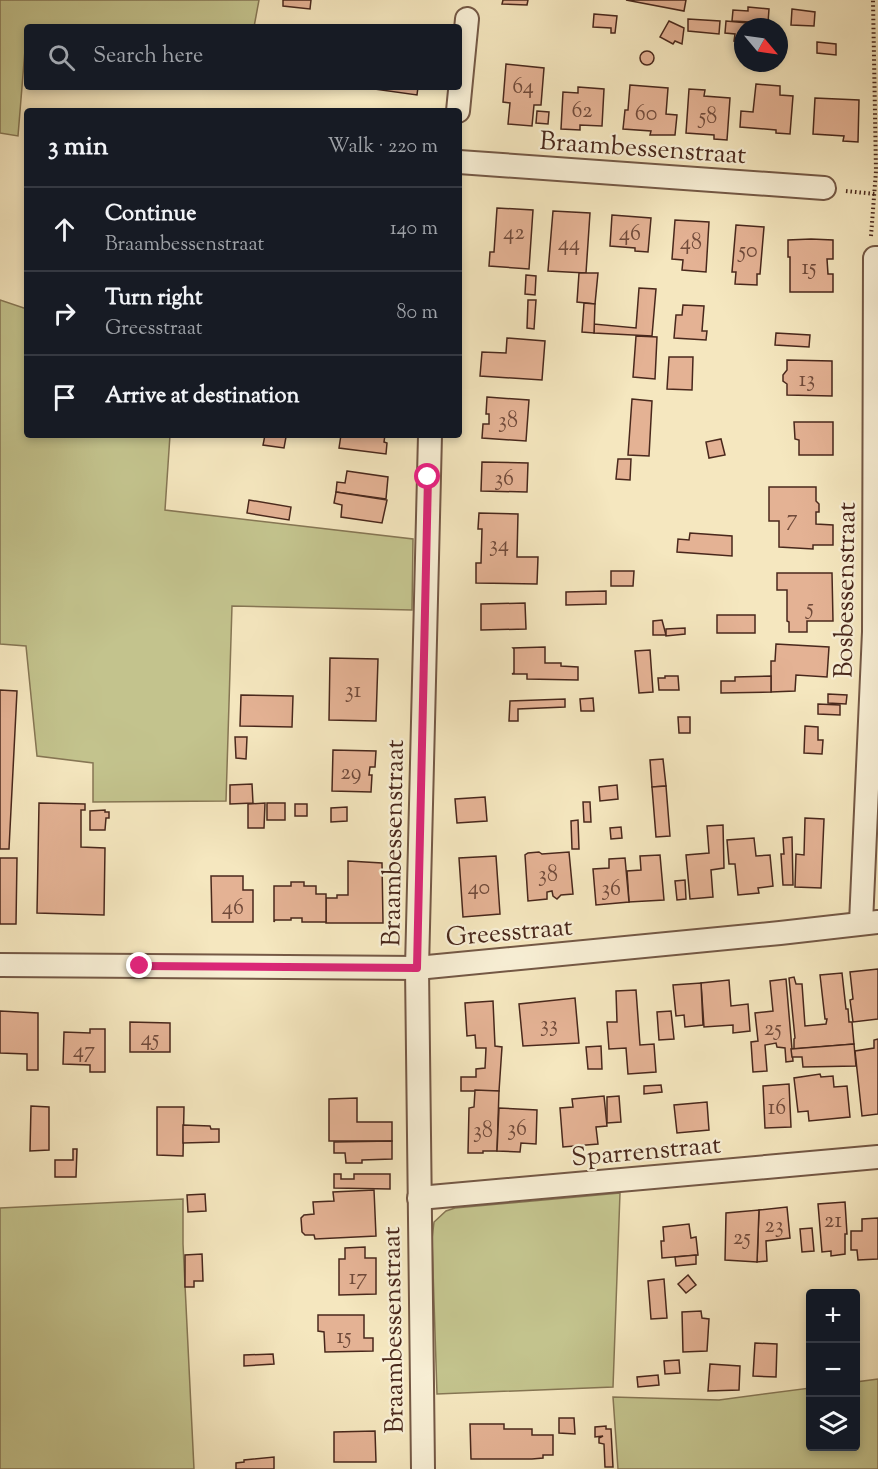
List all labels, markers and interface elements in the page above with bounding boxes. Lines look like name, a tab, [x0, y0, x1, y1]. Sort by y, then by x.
north arrow	[734, 18, 788, 72]
search box	[24, 24, 462, 90]
icon: search	[45, 41, 78, 74]
text: Search here	[93, 41, 203, 73]
house number: 64	[512, 72, 534, 104]
house number: 62	[571, 96, 593, 128]
house number: 60	[635, 99, 657, 131]
house number: 58	[697, 102, 717, 134]
street label: Braambessenstraat	[538, 124, 747, 175]
text: 3 min	[48, 129, 108, 166]
text: Walk · 220 m	[327, 133, 438, 162]
text: Continue	[105, 199, 196, 231]
icon: ahead	[48, 213, 81, 246]
text: 140 m	[390, 215, 438, 244]
house number: 42	[503, 218, 525, 250]
house number: 46	[619, 219, 641, 251]
house number: 48	[680, 228, 702, 260]
house number: 44	[558, 229, 580, 261]
text: Braambessenstraat	[105, 231, 264, 260]
house number: 50	[736, 236, 758, 268]
house number: 15	[801, 253, 817, 285]
text: Turn right	[105, 283, 202, 315]
icon: right	[48, 297, 81, 330]
text: 80 m	[397, 299, 438, 328]
text: Greesstraat	[105, 315, 203, 344]
house number: 13	[799, 365, 815, 397]
icon: arrive	[48, 381, 81, 414]
text: Arrive at destination	[105, 381, 300, 413]
house number: 38	[498, 406, 518, 438]
route start	[414, 463, 440, 489]
house number: 36	[494, 464, 514, 496]
street label: Bosbessenstraat	[826, 501, 867, 678]
house number: 7	[786, 504, 798, 536]
house number: 34	[489, 530, 509, 562]
house number: 5	[804, 593, 814, 625]
house number: 31	[345, 676, 362, 708]
street label: Braambessenstraat	[374, 739, 415, 947]
house number: 29	[341, 758, 362, 790]
house number: 38	[538, 860, 558, 892]
house number: 40	[468, 873, 490, 905]
house number: 36	[601, 874, 621, 906]
house number: 46	[222, 893, 244, 925]
street label: Greesstraat	[444, 910, 574, 957]
route end	[126, 952, 152, 978]
house number: 33	[540, 1010, 558, 1042]
house number: 25	[764, 1014, 782, 1046]
house number: 45	[141, 1024, 160, 1056]
house number: 47	[73, 1036, 95, 1068]
house number: 16	[768, 1093, 786, 1125]
house number: 36	[507, 1114, 527, 1146]
house number: 38	[473, 1116, 493, 1148]
street label: Sparrenstraat	[570, 1128, 723, 1177]
house number: 21	[824, 1206, 842, 1238]
house number: 23	[764, 1211, 784, 1243]
house number: 25	[733, 1223, 751, 1255]
street label: Braambessenstraat	[374, 1226, 415, 1434]
house number: 17	[349, 1263, 367, 1295]
map controls	[806, 1289, 860, 1451]
button: +	[806, 1289, 860, 1343]
house number: 15	[336, 1322, 352, 1354]
button: −	[806, 1343, 860, 1397]
button: layers	[806, 1397, 860, 1451]

